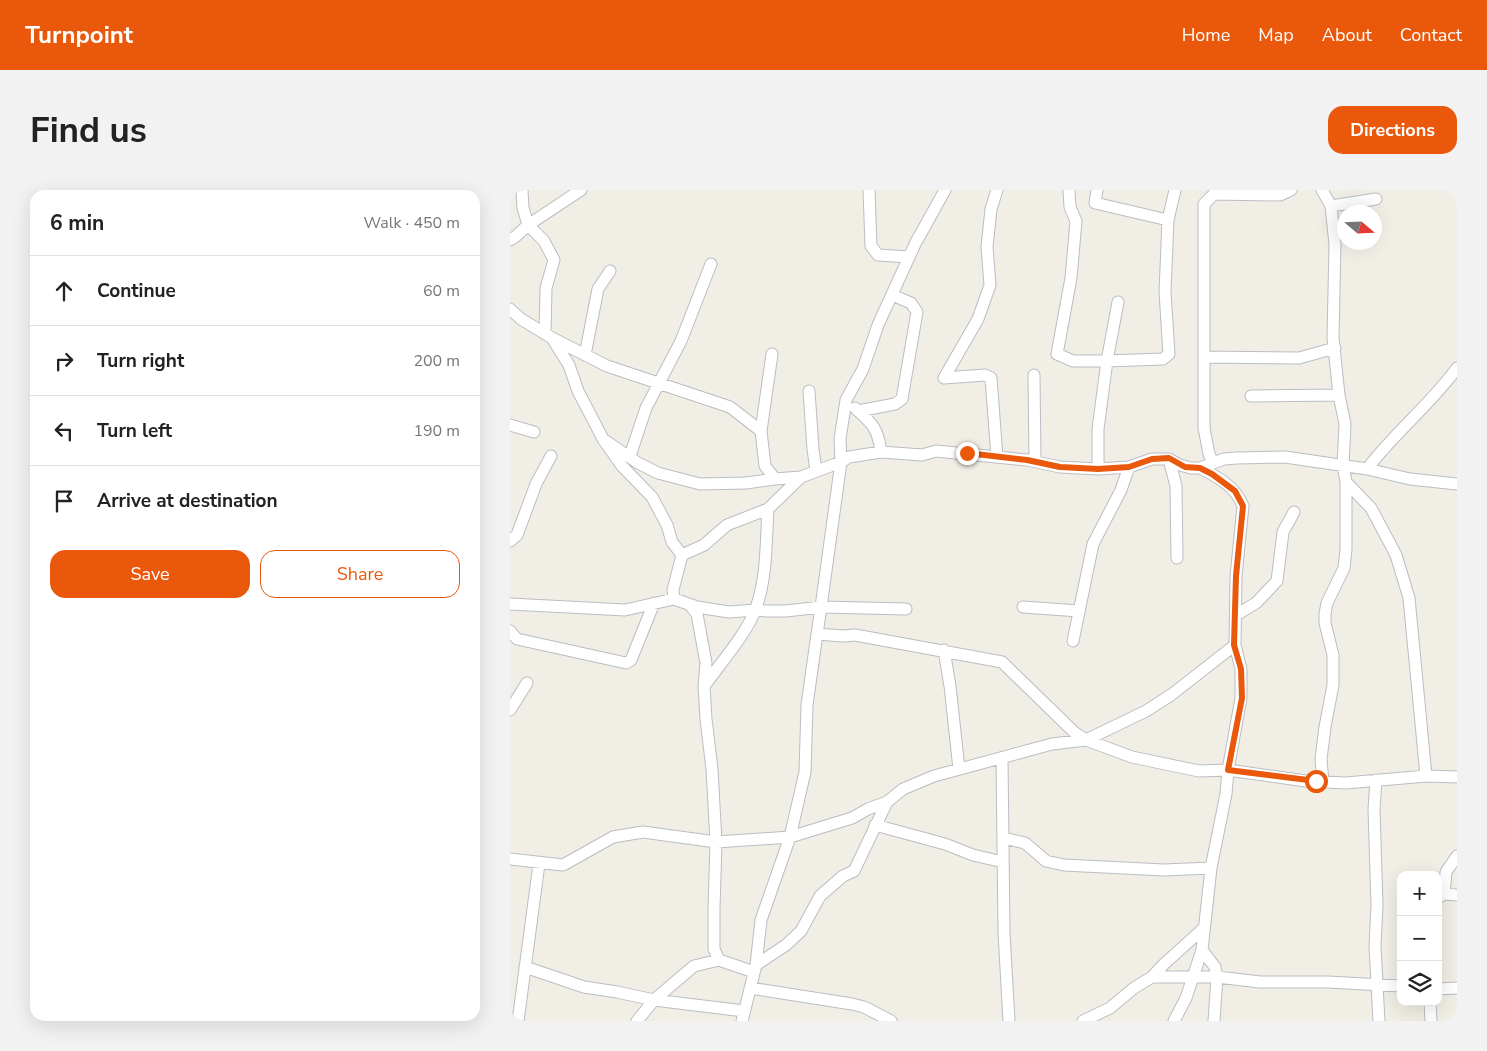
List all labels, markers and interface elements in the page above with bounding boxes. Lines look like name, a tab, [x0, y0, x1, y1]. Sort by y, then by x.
text: Turnpoint	[25, 19, 133, 51]
text: Home	[1182, 23, 1230, 47]
text: Map	[1258, 23, 1294, 47]
text: About	[1322, 23, 1372, 47]
text: Contact	[1400, 23, 1462, 47]
button: Directions	[1328, 106, 1457, 154]
text: Find us	[30, 107, 147, 154]
north arrow	[1337, 205, 1382, 250]
text: 6 min	[50, 209, 104, 237]
text: Walk · 450 m	[364, 212, 460, 234]
icon: ahead	[50, 277, 78, 305]
text: Continue	[97, 278, 176, 304]
text: 60 m	[423, 280, 460, 302]
icon: right	[50, 347, 78, 375]
text: Turn right	[97, 348, 184, 374]
text: 200 m	[413, 350, 460, 372]
icon: left	[50, 417, 78, 445]
text: Turn left	[97, 418, 172, 444]
text: 190 m	[413, 420, 460, 442]
route end	[956, 442, 979, 465]
icon: arrive	[50, 487, 78, 515]
text: Arrive at destination	[97, 488, 278, 514]
button: Save	[50, 550, 250, 598]
button: Share	[260, 550, 460, 598]
route start	[1305, 770, 1328, 793]
map controls	[1397, 871, 1442, 1006]
button: +	[1397, 871, 1442, 916]
button: −	[1397, 916, 1442, 961]
button: layers	[1397, 961, 1442, 1006]

